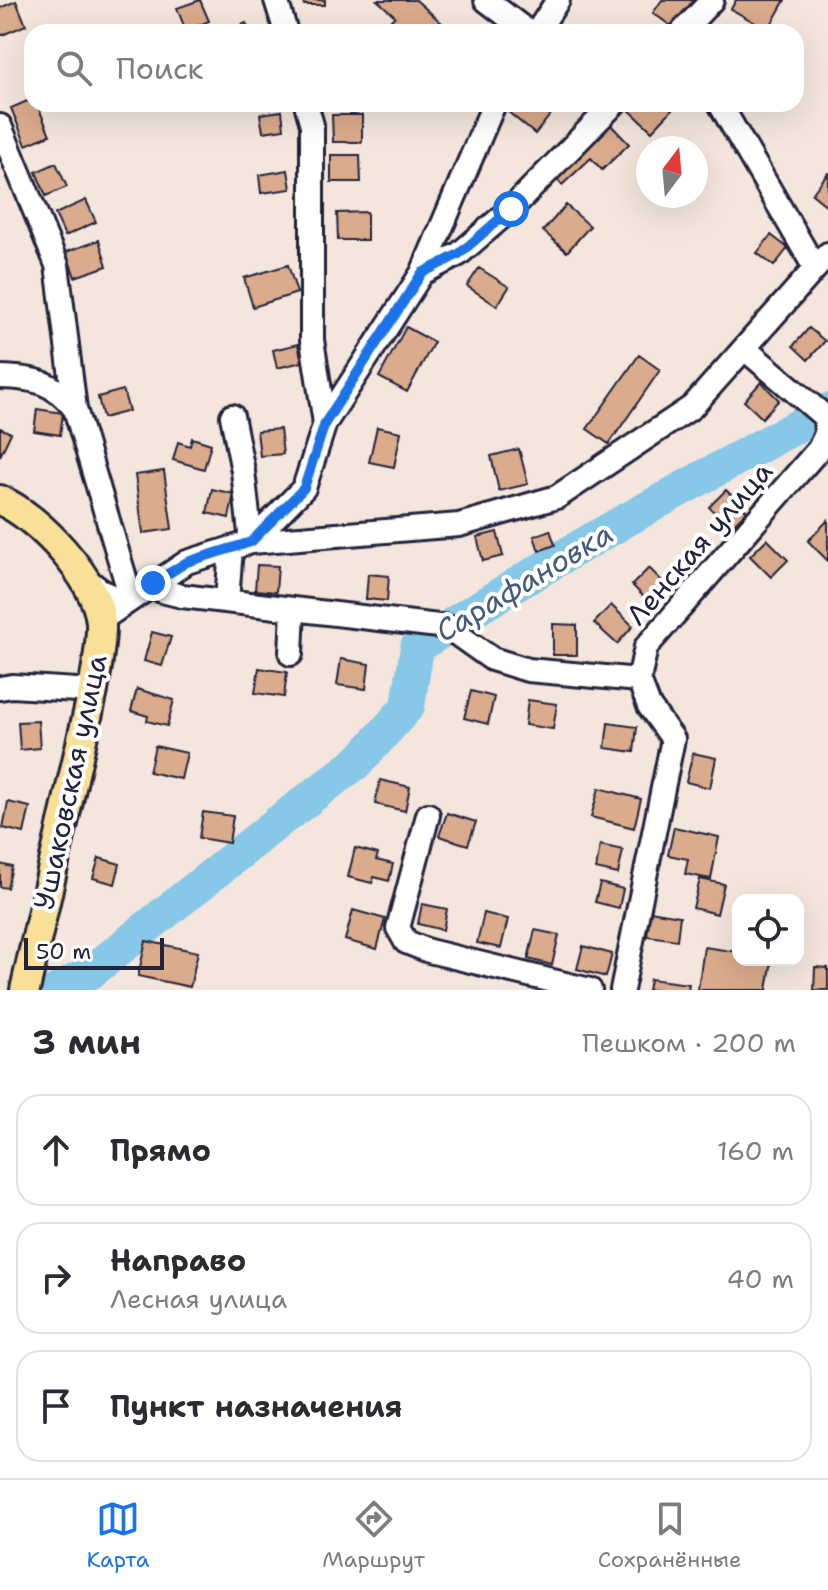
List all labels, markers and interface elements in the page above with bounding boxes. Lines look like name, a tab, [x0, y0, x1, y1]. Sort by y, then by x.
search box	[24, 24, 804, 112]
icon: search	[52, 46, 96, 90]
text: Поиск	[116, 48, 204, 89]
north arrow	[636, 136, 708, 208]
route start	[493, 191, 529, 227]
street label: Ленская улица	[617, 453, 781, 633]
water label: Сарафановка	[427, 513, 621, 651]
route end	[135, 565, 171, 601]
street label: Ушаковская улица	[24, 651, 116, 913]
map controls	[732, 894, 804, 966]
button: locate	[732, 894, 804, 966]
scale bar	[24, 934, 164, 970]
text: 50 m	[36, 937, 91, 966]
text: 3 мин	[32, 1019, 141, 1065]
text: Пешком · 200 m	[582, 1025, 796, 1060]
icon: ahead	[34, 1128, 78, 1172]
text: Прямо	[110, 1130, 211, 1171]
text: 160 m	[717, 1133, 794, 1168]
text: Направо	[110, 1240, 246, 1281]
icon: right	[34, 1256, 78, 1300]
text: 40 m	[727, 1261, 794, 1296]
text: Лесная улица	[110, 1281, 287, 1316]
icon: arrive	[34, 1384, 78, 1428]
text: Пункт назначения	[110, 1386, 402, 1427]
tab: Карта	[86, 1497, 149, 1574]
tab: Маршрут	[322, 1497, 425, 1574]
tab: Сохранённые	[598, 1497, 742, 1574]

